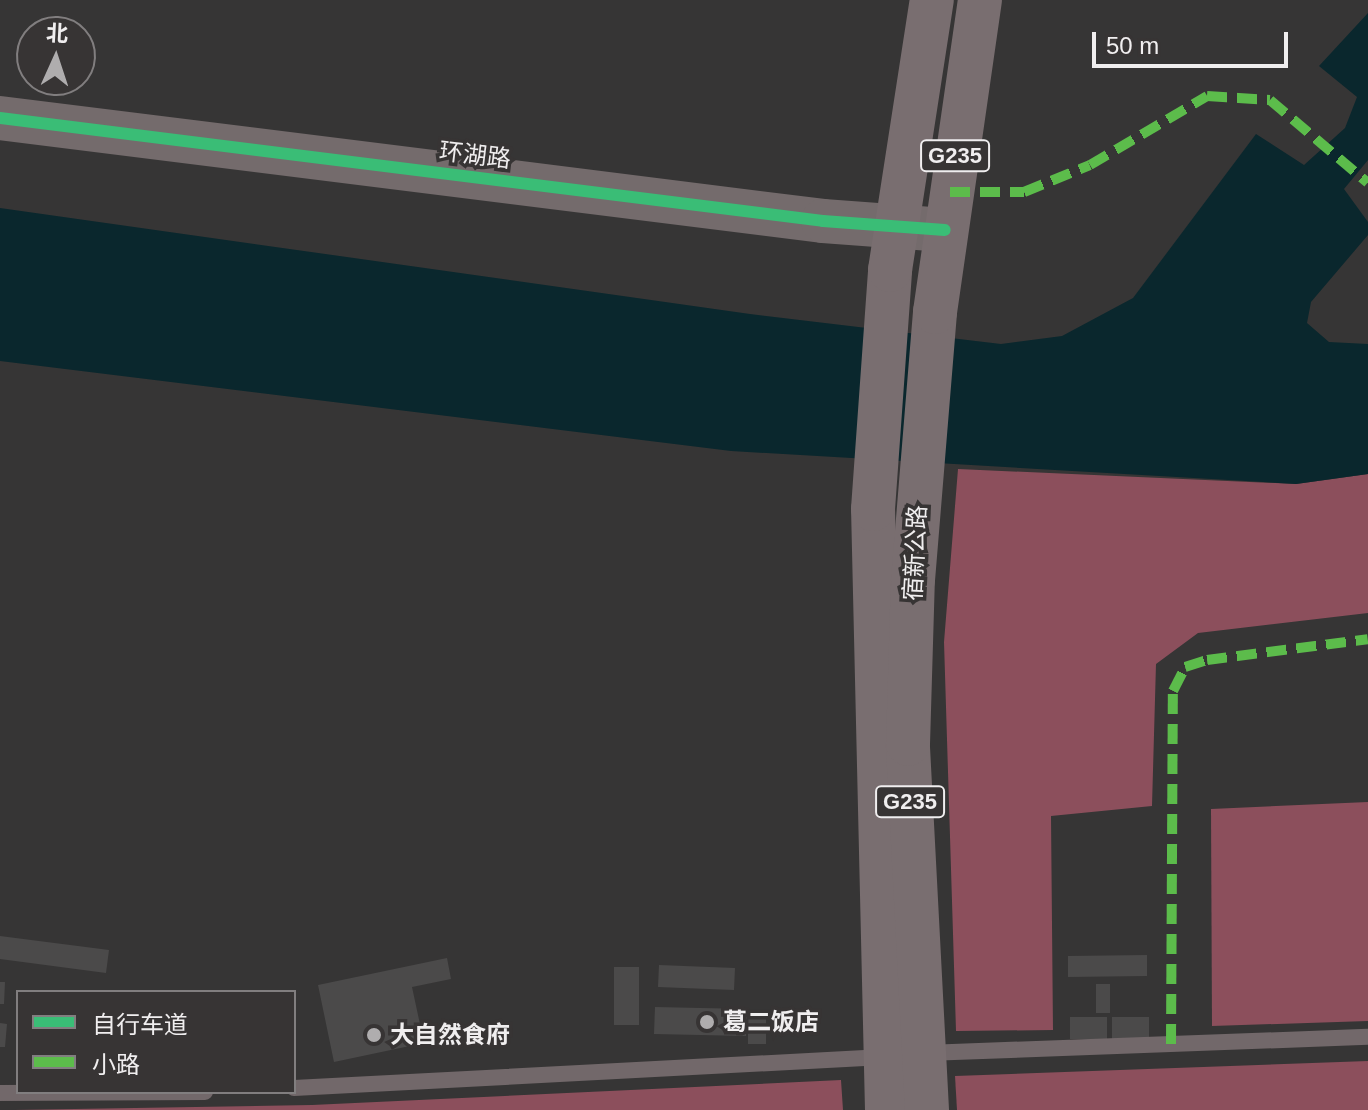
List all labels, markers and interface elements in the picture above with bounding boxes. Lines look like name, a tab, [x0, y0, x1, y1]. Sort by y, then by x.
north arrow	[16, 16, 96, 96]
scale bar	[1096, 16, 1292, 66]
text: 北	[46, 20, 69, 47]
text: 50 m	[1106, 32, 1159, 59]
street label: 环湖路	[438, 136, 512, 174]
road number: G235	[919, 138, 991, 174]
street label: 宿新公路	[898, 504, 932, 602]
road number: G235	[874, 784, 946, 820]
legend	[16, 990, 296, 1094]
place label: 葛二饭店	[723, 1008, 819, 1036]
text: 自行车道	[92, 1011, 188, 1038]
marker: 葛二饭店	[698, 1013, 716, 1031]
place label: 大自然食府	[390, 1021, 510, 1049]
marker: 大自然食府	[365, 1026, 383, 1044]
text: 小路	[92, 1051, 140, 1078]

